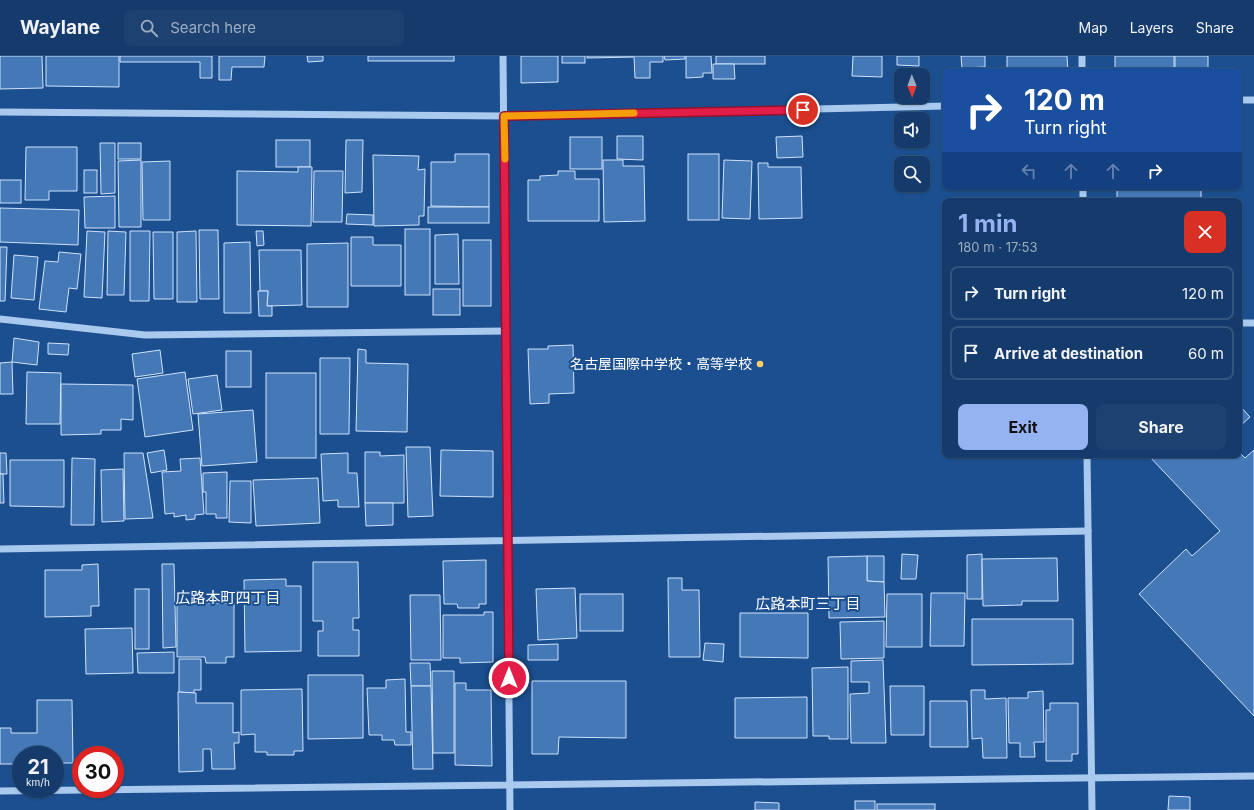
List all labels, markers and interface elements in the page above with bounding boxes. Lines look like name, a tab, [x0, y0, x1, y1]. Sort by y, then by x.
search box	[124, 10, 404, 46]
text: Waylane	[20, 16, 100, 39]
icon: search	[138, 17, 160, 39]
text: Search here	[170, 18, 256, 37]
text: Map	[1079, 19, 1108, 36]
text: Layers	[1130, 19, 1174, 36]
text: Share	[1196, 19, 1234, 36]
north arrow	[894, 68, 930, 104]
map controls	[894, 68, 930, 192]
text: 120 m	[1024, 83, 1105, 117]
icon: right	[958, 84, 1010, 136]
pin	[786, 93, 820, 127]
icon: arrive	[792, 99, 814, 121]
button: sound	[894, 112, 930, 148]
text: Turn right	[1024, 117, 1107, 138]
button: search	[894, 156, 930, 192]
icon: left	[1018, 160, 1040, 182]
icon: ahead	[1060, 160, 1082, 182]
icon: ahead	[1102, 160, 1124, 182]
icon: right	[1144, 160, 1166, 182]
text: 1 min	[958, 209, 1017, 238]
button: close	[1184, 211, 1226, 253]
text: 180 m · 17:53	[958, 239, 1038, 255]
icon: right	[960, 282, 982, 304]
text: Turn right	[994, 284, 1066, 303]
text: 120 m	[1182, 284, 1224, 303]
icon: arrive	[960, 342, 982, 364]
text: Arrive at destination	[994, 344, 1143, 363]
text: 60 m	[1188, 344, 1224, 363]
place label: 名古屋国際中学校・高等学校	[570, 355, 752, 372]
marker: 名古屋国際中学校・高等学校	[755, 359, 765, 369]
button: Exit	[958, 404, 1088, 450]
button: Share	[1096, 404, 1226, 450]
district label: 広路本町四丁目	[175, 588, 281, 607]
district label: 広路本町三丁目	[755, 594, 861, 613]
position arrow	[488, 657, 530, 699]
speed limit sign: 30	[72, 746, 124, 798]
text: 21	[27, 755, 49, 779]
text: km/h	[26, 776, 50, 788]

